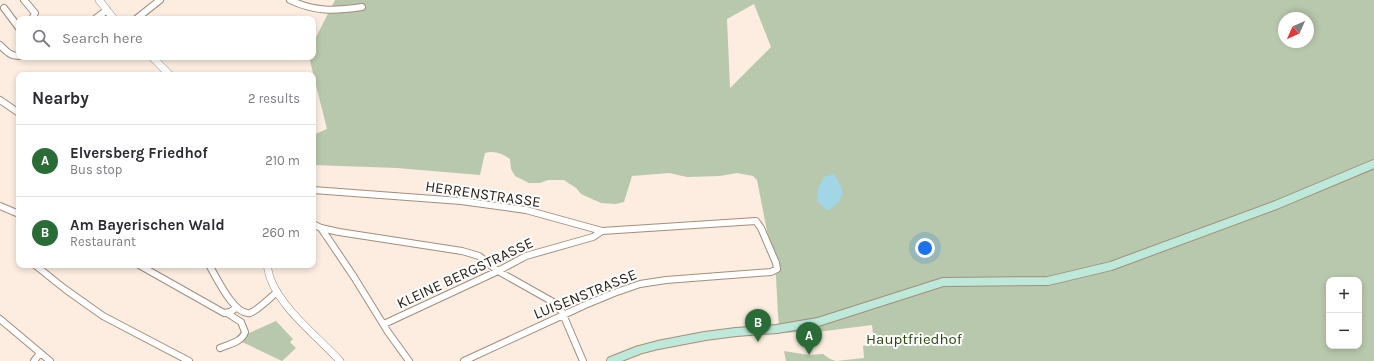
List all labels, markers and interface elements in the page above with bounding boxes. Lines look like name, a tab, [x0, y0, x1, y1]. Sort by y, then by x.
north arrow	[1278, 12, 1314, 48]
search box	[16, 16, 316, 60]
icon: search	[30, 27, 52, 49]
text: Search here	[62, 29, 143, 47]
text: Nearby	[32, 88, 89, 108]
text: 2 results	[248, 91, 300, 106]
text: Elversberg Friedhof	[70, 144, 208, 162]
text: A	[41, 153, 49, 168]
text: 210 m	[265, 153, 300, 168]
text: Bus stop	[70, 162, 122, 177]
street label: HERRENSTRASSE	[424, 177, 542, 211]
text: Am Bayerischen Wald	[70, 216, 225, 234]
text: B	[41, 225, 49, 240]
text: 260 m	[262, 225, 300, 240]
street label: KLEINE BERGSTRASSE	[394, 233, 536, 313]
text: Restaurant	[70, 234, 136, 249]
your location	[915, 238, 935, 258]
street label: LUISENSTRASSE	[531, 265, 639, 323]
map controls	[1326, 277, 1362, 349]
button: +	[1326, 277, 1362, 313]
pin: B	[745, 309, 771, 342]
button: −	[1326, 313, 1362, 349]
pin: A	[796, 322, 822, 355]
park label: Hauptfriedhof	[866, 330, 963, 348]

